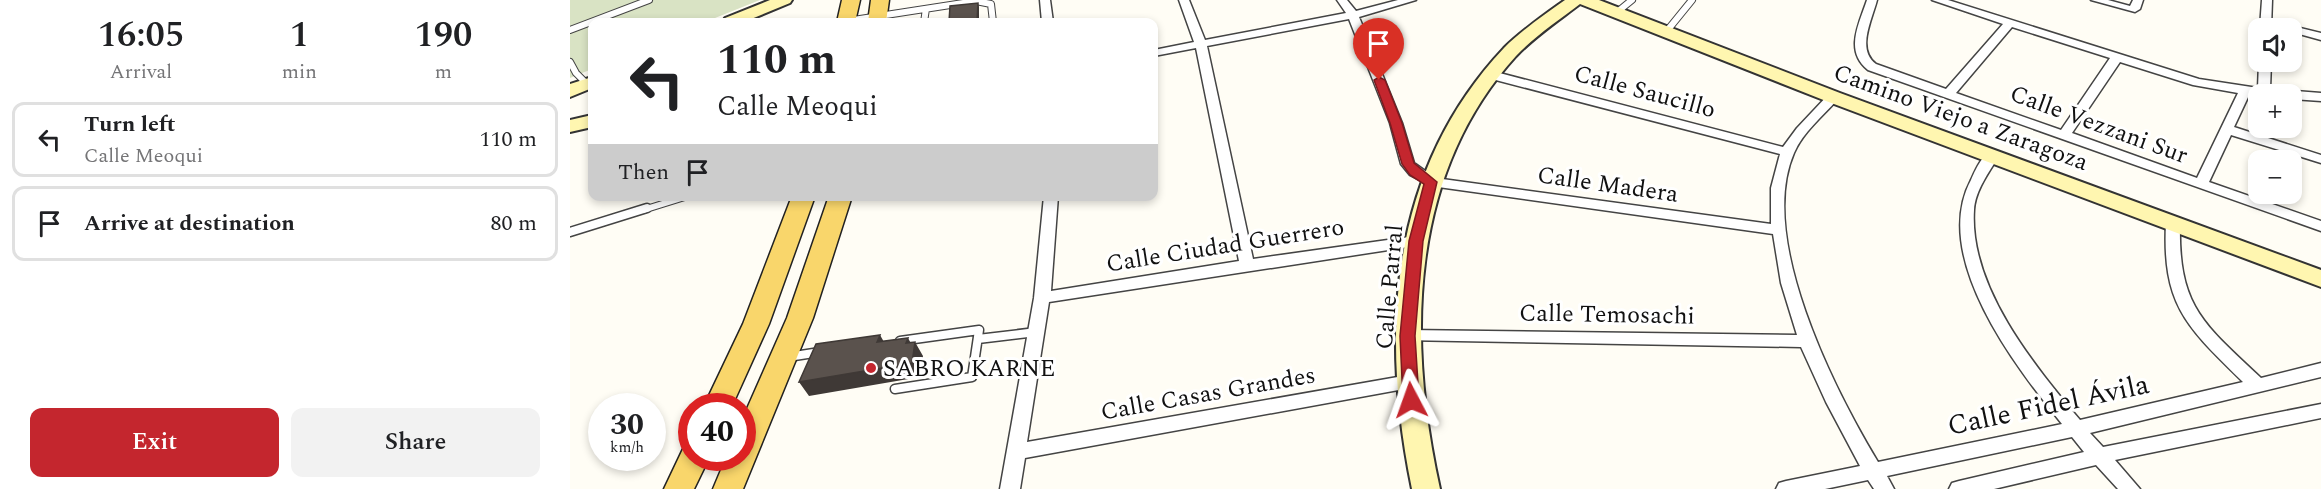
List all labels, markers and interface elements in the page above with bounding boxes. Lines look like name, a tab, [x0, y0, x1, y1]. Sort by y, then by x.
text: 16:05	[98, 8, 184, 63]
text: 1	[290, 8, 309, 63]
text: 190	[414, 8, 472, 63]
pin	[1353, 18, 1404, 80]
map controls	[2248, 18, 2302, 204]
button: sound	[2248, 18, 2302, 72]
icon: arrive	[1362, 27, 1395, 60]
text: 110 m	[717, 29, 836, 92]
icon: left	[618, 42, 696, 120]
street label: Camino Viejo a Zaragoza	[1828, 55, 2093, 181]
street label: Calle Saucillo	[1570, 56, 1720, 128]
text: Arrival	[110, 57, 172, 87]
text: min	[282, 57, 317, 87]
text: m	[435, 57, 452, 87]
street label: Calle Vezzani Sur	[2005, 76, 2193, 174]
button: +	[2248, 84, 2302, 138]
text: Calle Meoqui	[717, 86, 878, 128]
text: Turn left	[84, 108, 176, 141]
icon: left	[33, 123, 66, 156]
text: 110 m	[480, 123, 537, 156]
text: Calle Meoqui	[84, 141, 203, 171]
button: −	[2248, 150, 2302, 204]
text: Then	[618, 156, 669, 189]
icon: arrive	[681, 156, 714, 189]
street label: Calle Madera	[1535, 157, 1681, 213]
icon: arrive	[33, 207, 66, 240]
text: Arrive at destination	[84, 207, 295, 240]
text: 80 m	[491, 207, 537, 240]
street label: Calle Ciudad Guerrero	[1104, 209, 1347, 283]
street label: Calle Parral	[1367, 223, 1413, 351]
street label: Calle Temosachi	[1519, 295, 1695, 335]
place label: SABRO KARNE	[883, 351, 1056, 387]
street label: Calle Casas Grandes	[1098, 357, 1319, 431]
marker: SABRO KARNE	[864, 361, 878, 375]
street label: Calle Fidel Ávila	[1944, 363, 2153, 448]
position arrow	[1379, 368, 1443, 432]
speed limit sign: 40	[678, 393, 756, 471]
text: 30	[610, 402, 644, 448]
button: Exit	[30, 408, 279, 477]
button: Share	[291, 408, 540, 477]
text: km/h	[610, 436, 644, 459]

